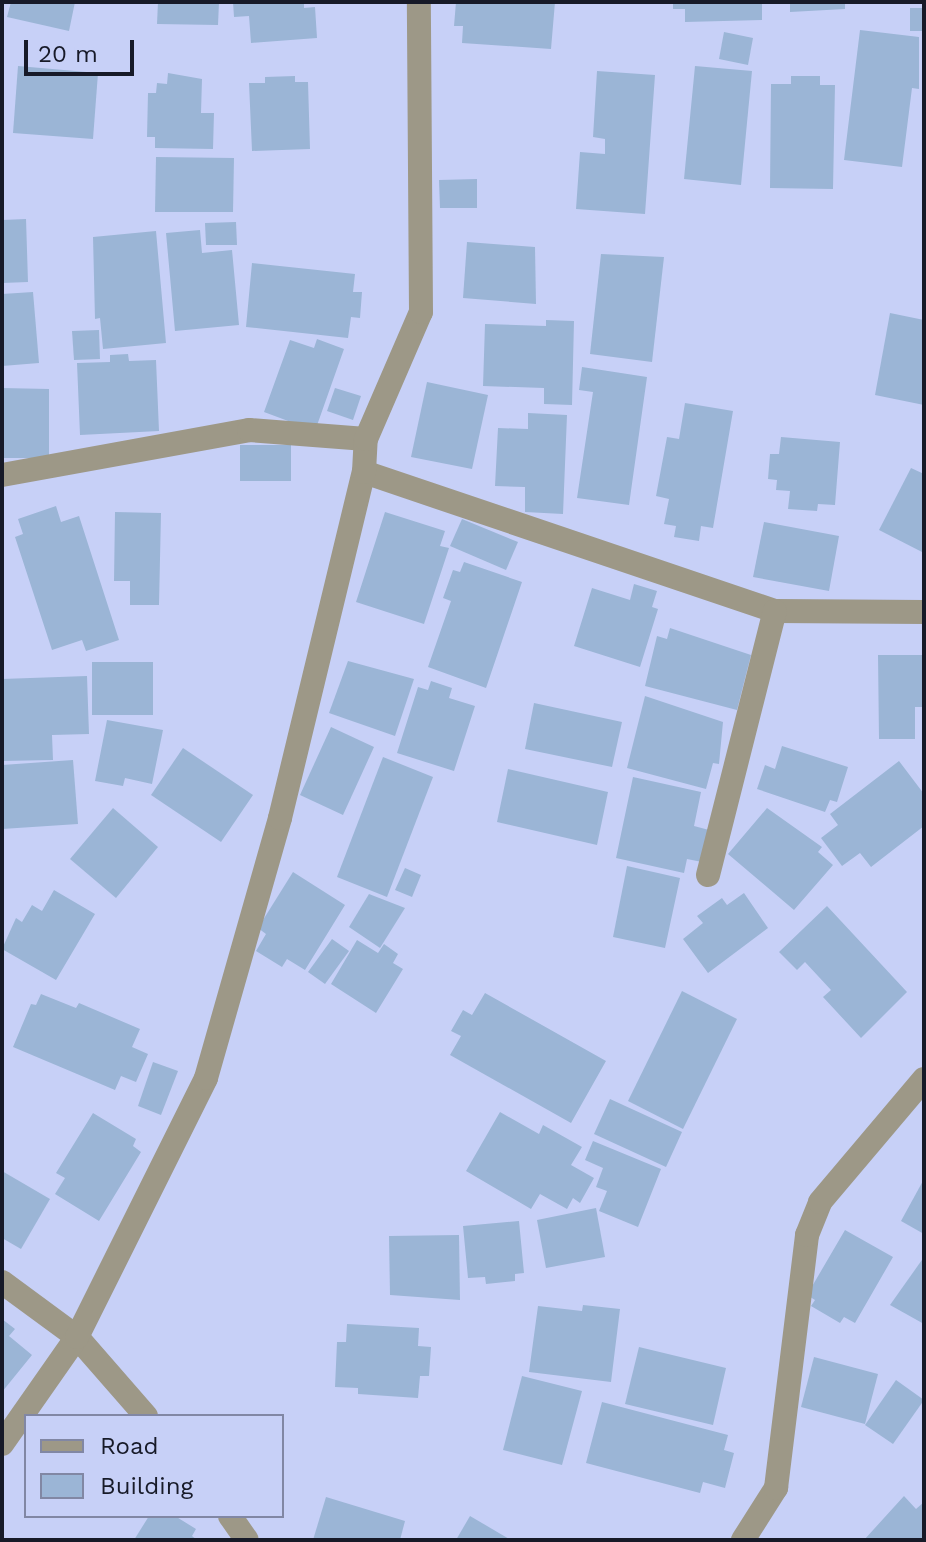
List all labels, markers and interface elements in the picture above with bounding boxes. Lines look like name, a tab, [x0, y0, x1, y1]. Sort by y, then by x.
scale bar	[28, 24, 138, 74]
text: 20 m	[38, 40, 98, 68]
legend	[24, 1414, 284, 1518]
text: Road	[100, 1432, 159, 1460]
text: Building	[100, 1472, 193, 1500]

